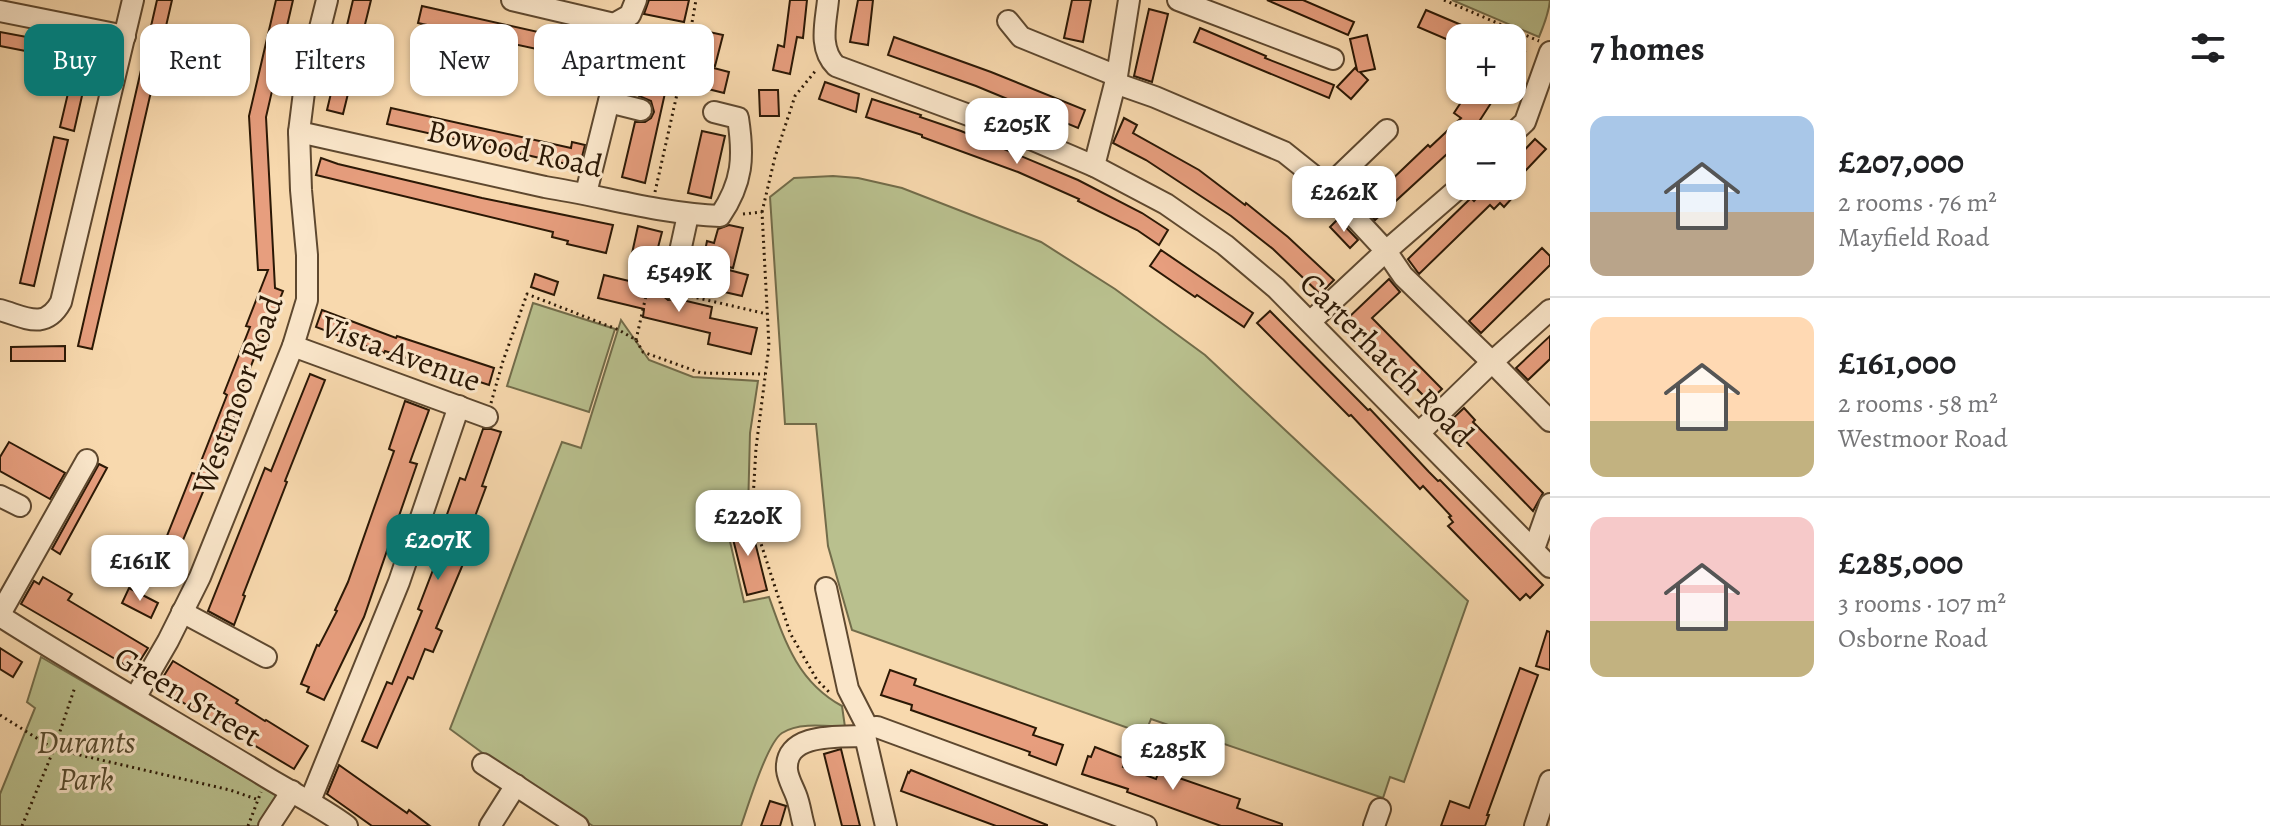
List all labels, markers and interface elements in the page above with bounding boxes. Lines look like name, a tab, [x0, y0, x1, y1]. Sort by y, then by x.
chip: Buy	[24, 24, 124, 96]
chip: Rent	[140, 24, 250, 96]
chip: Filters	[266, 24, 394, 96]
chip: New	[410, 24, 518, 96]
chip: Apartment	[534, 24, 714, 96]
map controls	[1446, 24, 1526, 200]
button: +	[1446, 24, 1526, 104]
text: 7 homes	[1590, 25, 1705, 72]
icon: filters	[2186, 26, 2230, 70]
pin: £205K	[961, 98, 1073, 166]
text: £205K	[983, 106, 1051, 141]
street label: Bowood Road	[423, 108, 608, 188]
button: −	[1446, 120, 1526, 200]
text: £207,000	[1838, 138, 1964, 185]
icon: home	[1654, 148, 1750, 244]
pin: £262K	[1288, 166, 1400, 234]
text: £262K	[1310, 174, 1378, 209]
text: 2 rooms · 76 m²	[1838, 185, 1997, 220]
text: Mayfield Road	[1838, 220, 1989, 255]
pin: £549K	[623, 246, 735, 314]
text: £549K	[646, 254, 712, 289]
street label: Carterhatch Road	[1290, 262, 1485, 457]
street label: Westmoor Road	[180, 289, 294, 502]
street label: Vista Avenue	[314, 303, 487, 402]
text: £161,000	[1838, 339, 1956, 386]
icon: home	[1654, 349, 1750, 445]
text: 2 rooms · 58 m²	[1838, 386, 1998, 421]
text: Westmoor Road	[1838, 421, 2008, 456]
pin: £220K	[692, 490, 804, 558]
text: £220K	[714, 498, 782, 533]
pin: £207K	[382, 514, 494, 582]
text: £207K	[404, 522, 472, 557]
pin: £161K	[84, 535, 196, 603]
text: £285,000	[1838, 539, 1963, 586]
text: £161K	[109, 543, 171, 578]
icon: home	[1654, 549, 1750, 645]
text: 3 rooms · 107 m²	[1838, 586, 2006, 621]
text: Osborne Road	[1838, 621, 1988, 656]
street label: Green Street	[106, 635, 270, 757]
park label: Durants Park	[37, 720, 135, 801]
pin: £285K	[1117, 724, 1229, 792]
text: £285K	[1140, 732, 1206, 767]

